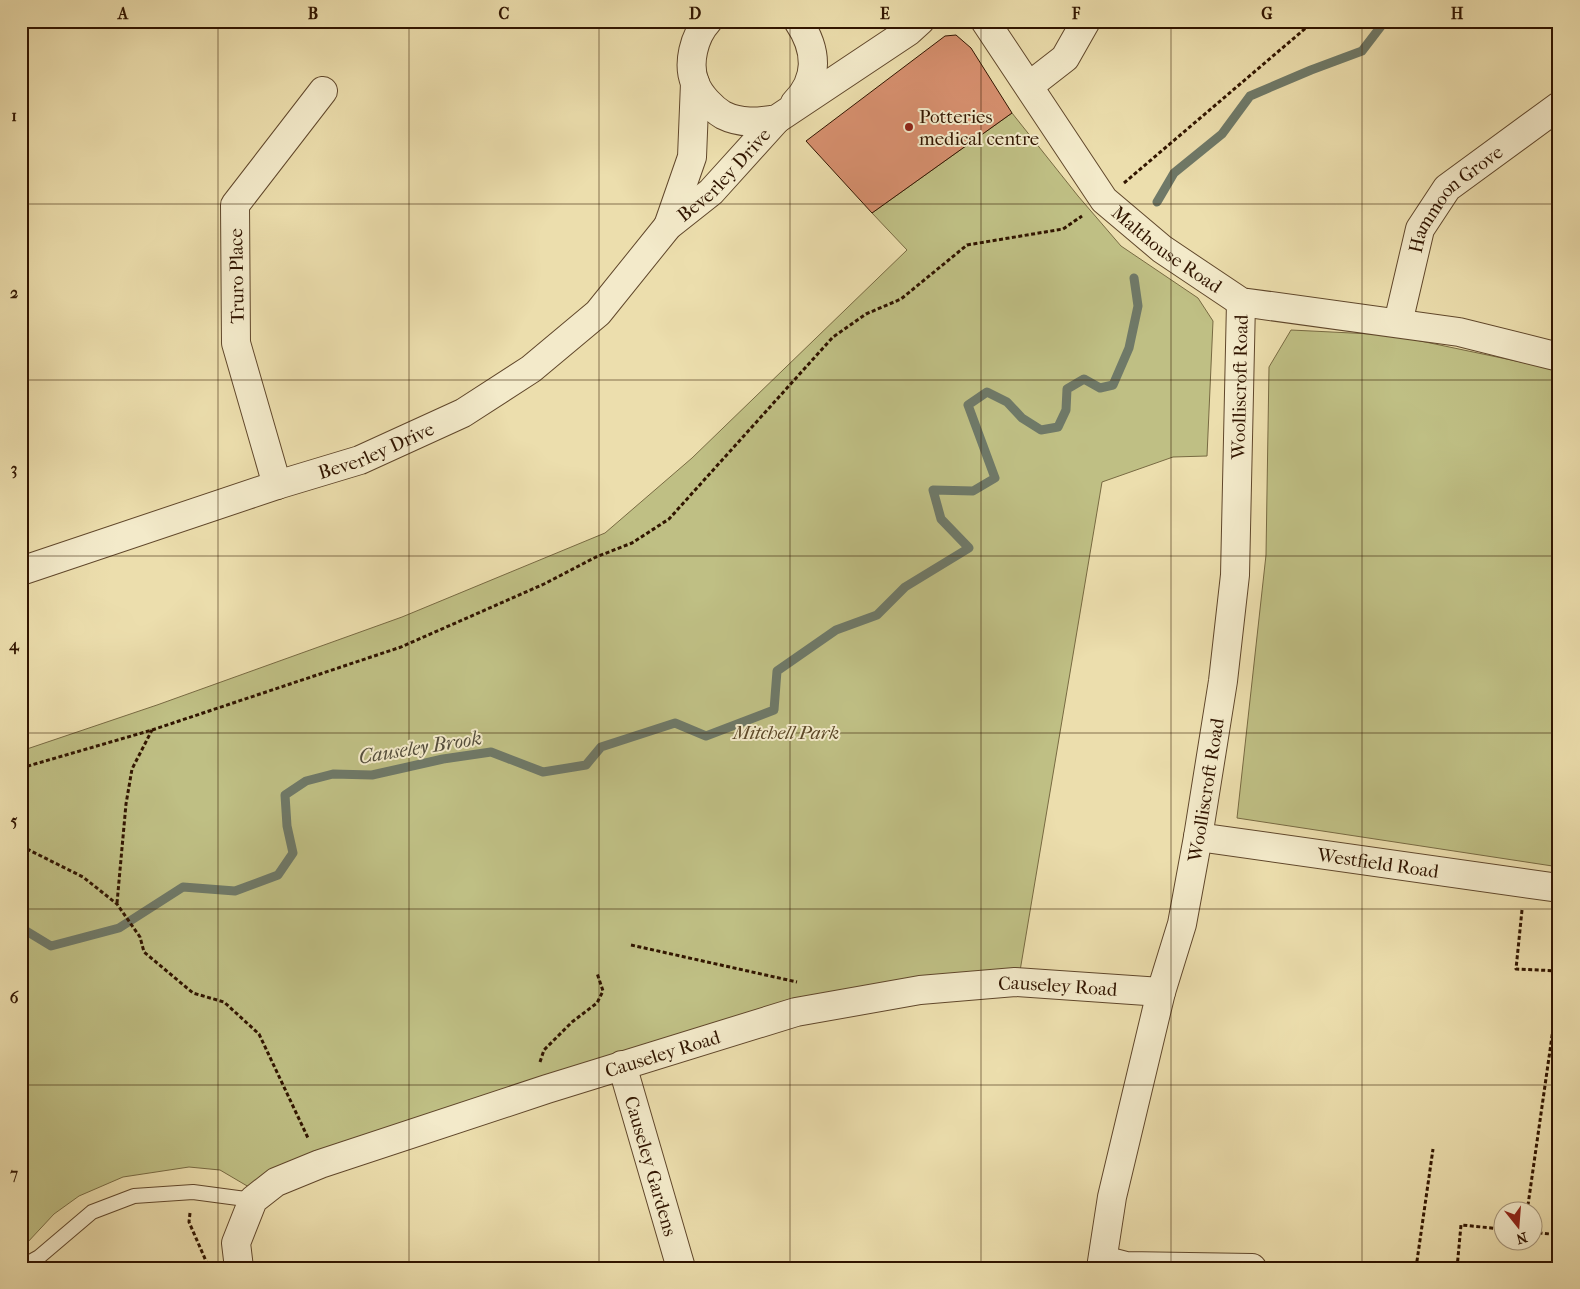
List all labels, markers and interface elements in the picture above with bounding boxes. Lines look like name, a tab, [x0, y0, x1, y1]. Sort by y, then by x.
text: A	[117, 4, 129, 23]
text: B	[308, 4, 318, 23]
text: C	[499, 4, 510, 23]
text: D	[689, 4, 701, 23]
text: E	[880, 4, 890, 23]
text: F	[1071, 4, 1081, 23]
text: G	[1261, 4, 1273, 23]
text: H	[1451, 4, 1464, 23]
text: 1	[11, 106, 17, 125]
place label: Potteries medical centre	[919, 106, 1039, 150]
marker: Potteries medical centre	[903, 121, 915, 133]
street label: Beverley Drive	[673, 124, 775, 226]
street label: Hammoon Grove	[1405, 141, 1507, 255]
street label: Malthouse Road	[1107, 202, 1226, 298]
street label: Truro Place	[225, 228, 249, 324]
text: 2	[10, 283, 18, 302]
street label: Woolliscroft Road	[1228, 314, 1253, 461]
street label: Beverley Drive	[316, 418, 438, 484]
text: 3	[11, 459, 17, 479]
text: 4	[8, 635, 20, 655]
street label: Woolliscroft Road	[1184, 716, 1229, 865]
park label: Mitchell Park	[731, 722, 839, 744]
water label: Causeley Brook	[357, 726, 483, 769]
text: 5	[11, 811, 18, 830]
street label: Westfield Road	[1315, 844, 1441, 883]
street label: Causeley Road	[997, 972, 1119, 1001]
text: 6	[10, 988, 19, 1007]
street label: Causeley Road	[602, 1026, 724, 1082]
street label: Causeley Gardens	[620, 1093, 681, 1239]
text: 7	[9, 1164, 18, 1183]
north arrow	[1492, 1202, 1542, 1252]
text: N	[1514, 1228, 1529, 1248]

